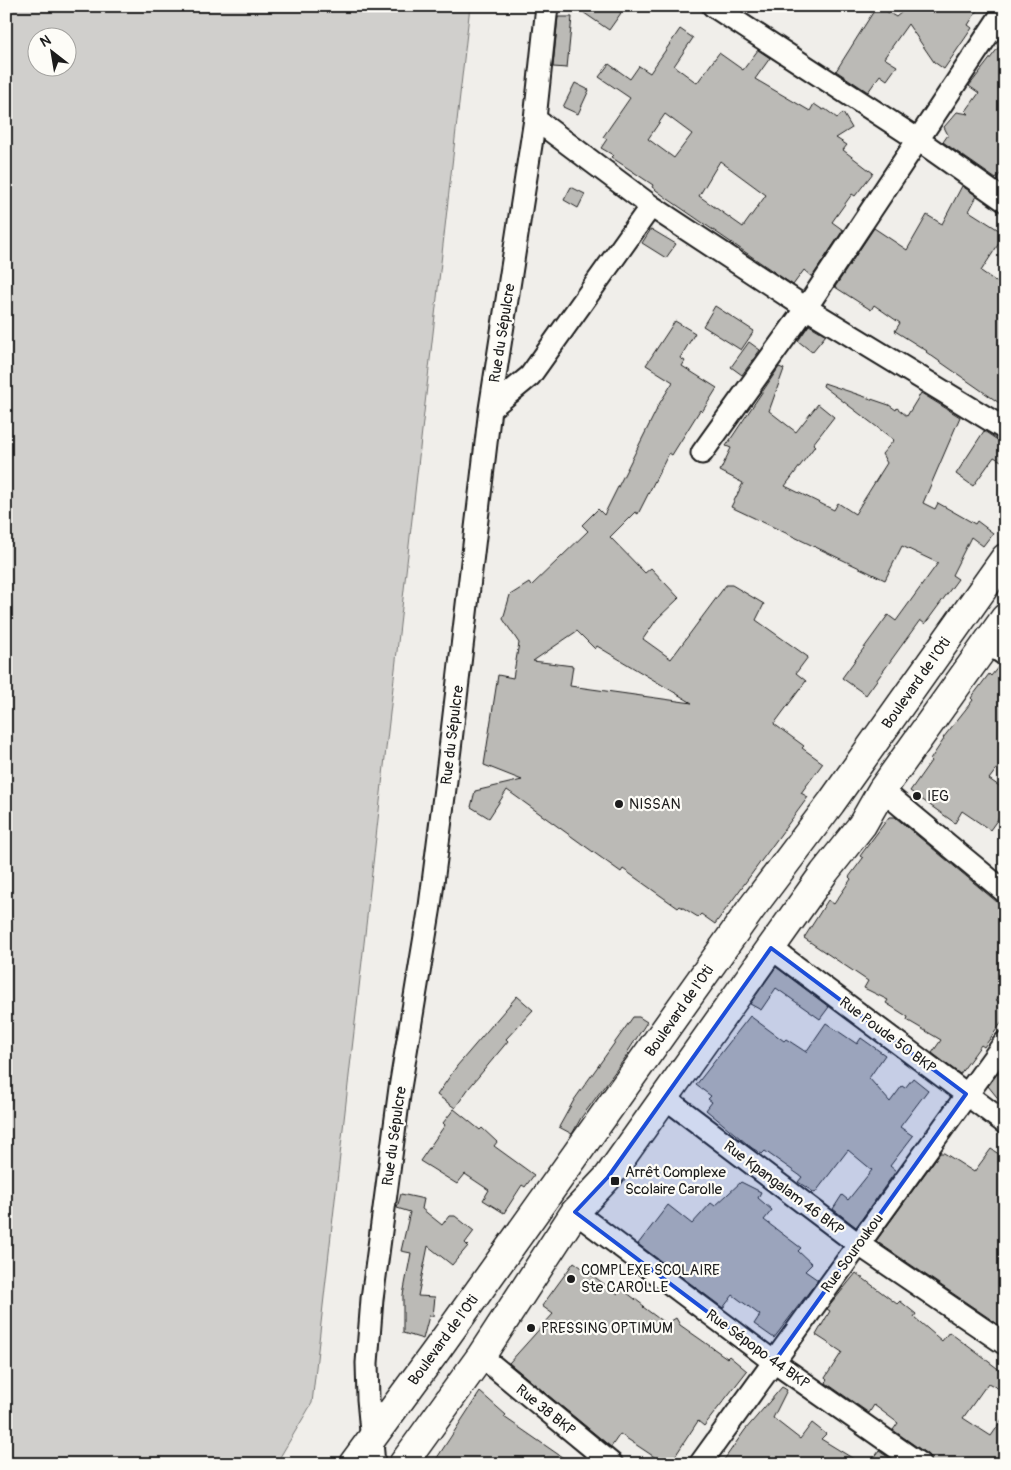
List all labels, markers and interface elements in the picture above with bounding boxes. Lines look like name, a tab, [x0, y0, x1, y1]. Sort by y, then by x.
north arrow	[28, 28, 78, 78]
text: N	[37, 32, 54, 51]
street label: Rue du Sépulcre	[485, 282, 520, 384]
street label: Boulevard de l'Oti	[878, 634, 955, 733]
street label: Rue du Sépulcre	[437, 684, 468, 786]
place label: IEG	[927, 787, 949, 806]
marker: IEG	[911, 790, 923, 802]
place label: NISSAN	[629, 795, 681, 814]
marker: NISSAN	[613, 798, 625, 810]
street label: Boulevard de l'Oti	[641, 962, 718, 1061]
street label: Rue Poude 50 BKP	[836, 993, 940, 1078]
street label: Rue du Sépulcre	[378, 1085, 411, 1187]
street label: Rue Kpangalam 46 BKP	[720, 1137, 848, 1240]
place label: Arrêt Complexe Scolaire Carolle	[625, 1163, 726, 1199]
marker: Arrêt Complexe Scolaire Carolle	[609, 1175, 621, 1187]
street label: Rue Souroukou	[817, 1210, 888, 1297]
place label: COMPLEXE SCOLAIRE Ste CAROLLE	[581, 1261, 720, 1297]
marker: COMPLEXE SCOLAIRE Ste CAROLLE	[565, 1273, 577, 1285]
street label: Boulevard de l'Oti	[404, 1291, 483, 1389]
street label: Rue Sépopo 44 BKP	[702, 1305, 813, 1393]
place label: PRESSING OPTIMUM	[541, 1319, 673, 1338]
marker: PRESSING OPTIMUM	[525, 1322, 537, 1334]
street label: Rue 38 BKP	[512, 1380, 580, 1440]

